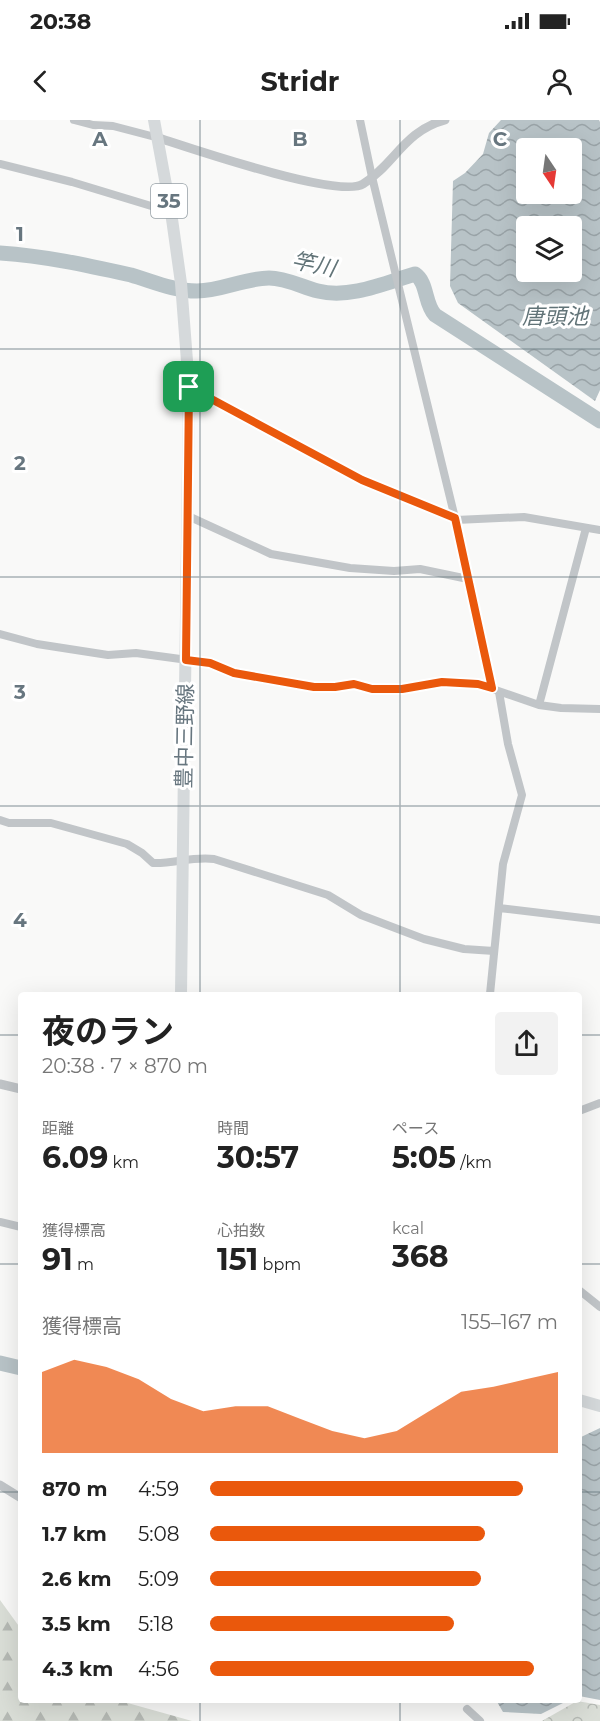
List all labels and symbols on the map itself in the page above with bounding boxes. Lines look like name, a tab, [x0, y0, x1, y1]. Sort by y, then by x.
text: A	[91, 127, 108, 151]
text: B	[292, 127, 308, 151]
text: C	[493, 127, 508, 151]
north arrow	[516, 138, 582, 204]
road number: 35	[151, 184, 187, 218]
text: 1	[16, 222, 24, 246]
water label: 竿川	[290, 247, 340, 283]
water label: 唐頭池	[522, 303, 590, 330]
pin	[163, 361, 214, 412]
text: 2	[14, 451, 26, 475]
text: 3	[13, 680, 26, 704]
street label: 豊中三野線	[171, 683, 198, 789]
text: 4	[13, 908, 27, 932]

